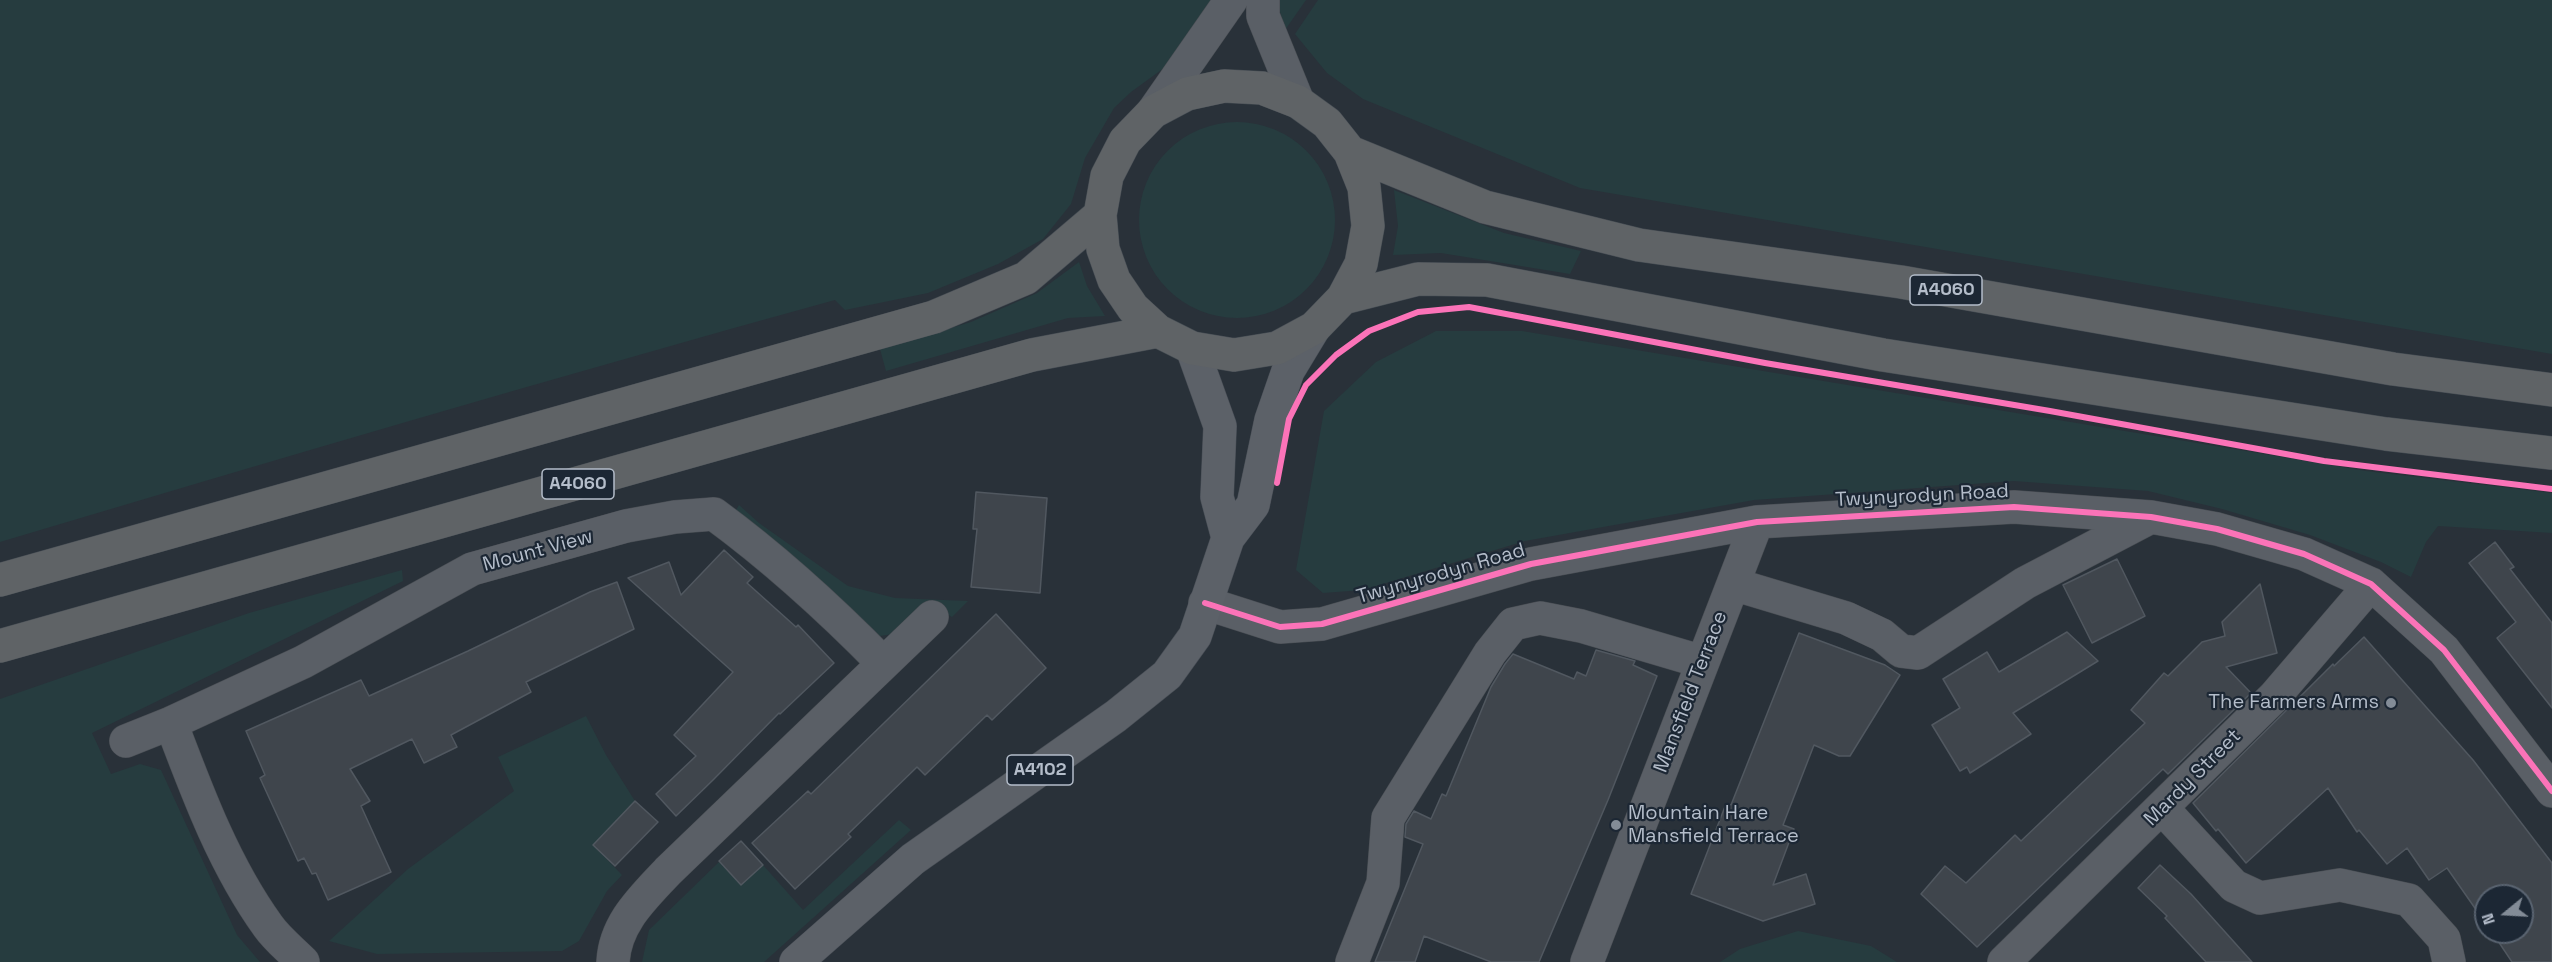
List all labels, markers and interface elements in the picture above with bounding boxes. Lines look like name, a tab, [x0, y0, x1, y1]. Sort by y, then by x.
road number: A4060	[1910, 275, 1982, 305]
road number: A4060	[542, 469, 614, 499]
street label: Twynyrodyn Road	[1834, 479, 2010, 513]
street label: Mount View	[480, 525, 596, 577]
street label: Twynyrodyn Road	[1354, 538, 1528, 610]
street label: Mansfield Terrace	[1649, 608, 1733, 776]
place label: The Farmers Arms	[2208, 691, 2379, 715]
marker: The Farmers Arms	[2384, 696, 2398, 710]
street label: Mardy Street	[2139, 724, 2247, 832]
road number: A4102	[1007, 755, 1073, 785]
place label: Mountain Hare Mansfield Terrace	[1628, 802, 1799, 849]
marker: Mountain Hare Mansfield Terrace	[1609, 818, 1623, 832]
north arrow	[2474, 884, 2534, 944]
text: N	[2477, 911, 2500, 927]

